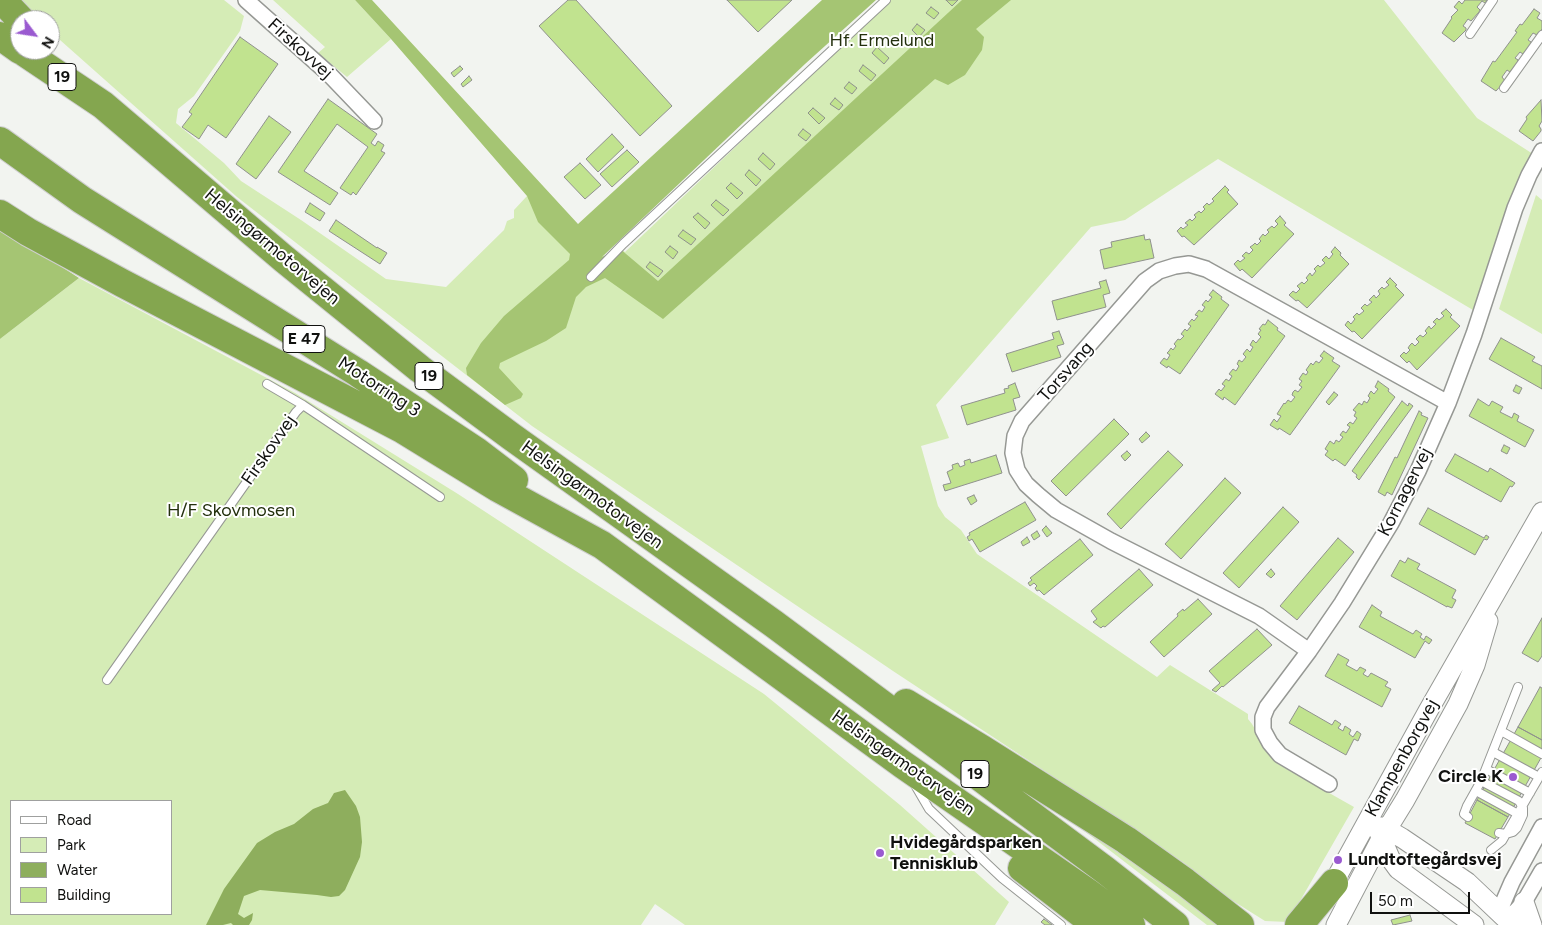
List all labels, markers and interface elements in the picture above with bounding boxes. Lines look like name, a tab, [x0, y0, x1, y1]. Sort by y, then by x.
north arrow	[10, 10, 60, 60]
street label: Firskovvej	[263, 14, 337, 84]
park label: Hf. Ermelund	[830, 30, 934, 52]
text: N	[37, 33, 58, 51]
road number: 19	[48, 64, 76, 90]
street label: Helsingørmotorvejen	[200, 184, 344, 310]
road number: E 47	[283, 326, 325, 352]
street label: Torsvang	[1034, 337, 1098, 407]
street label: Motorring 3	[334, 352, 424, 422]
road number: 19	[415, 362, 443, 390]
street label: Firskovvej	[237, 411, 301, 489]
street label: Helsingørmotorvejen	[517, 436, 667, 554]
street label: Kornagervej	[1373, 444, 1437, 540]
park label: H/F Skovmosen	[167, 500, 295, 522]
street label: Klampenborgvej	[1361, 695, 1443, 821]
street label: Helsingørmotorvejen	[827, 705, 979, 821]
road number: 19	[961, 761, 989, 788]
place label: Circle K	[1438, 766, 1503, 788]
marker: Circle K	[1507, 771, 1519, 783]
legend	[10, 800, 172, 915]
text: Road	[57, 811, 92, 829]
place label: Hvidegårdsparken Tennisklub	[890, 832, 1042, 874]
text: Park	[57, 836, 86, 854]
marker: Hvidegårdsparken Tennisklub	[874, 847, 886, 859]
place label: Lundtoftegårdsvej	[1348, 849, 1502, 871]
marker: Lundtoftegårdsvej	[1332, 854, 1344, 866]
text: Water	[57, 861, 97, 879]
scale bar	[1372, 882, 1472, 914]
text: Building	[57, 886, 111, 904]
text: 50 m	[1378, 892, 1413, 910]

